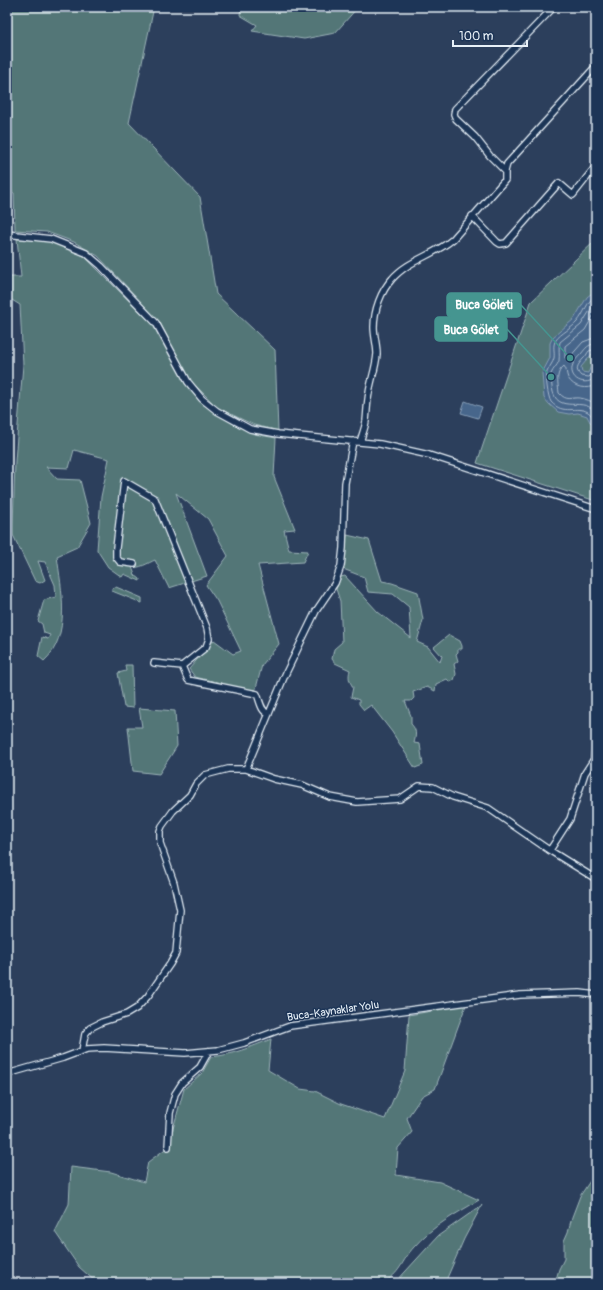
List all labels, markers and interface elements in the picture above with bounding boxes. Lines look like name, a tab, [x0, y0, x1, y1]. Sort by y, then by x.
scale bar	[453, 22, 527, 48]
text: 100 m	[459, 29, 494, 44]
callout: Buca Göleti	[447, 293, 521, 317]
text: Buca Göleti	[455, 298, 513, 313]
callout: Buca Gölet	[435, 317, 507, 341]
text: Buca Gölet	[443, 323, 500, 338]
street label: Buca-Kaynaklar Yolu	[286, 998, 380, 1024]

